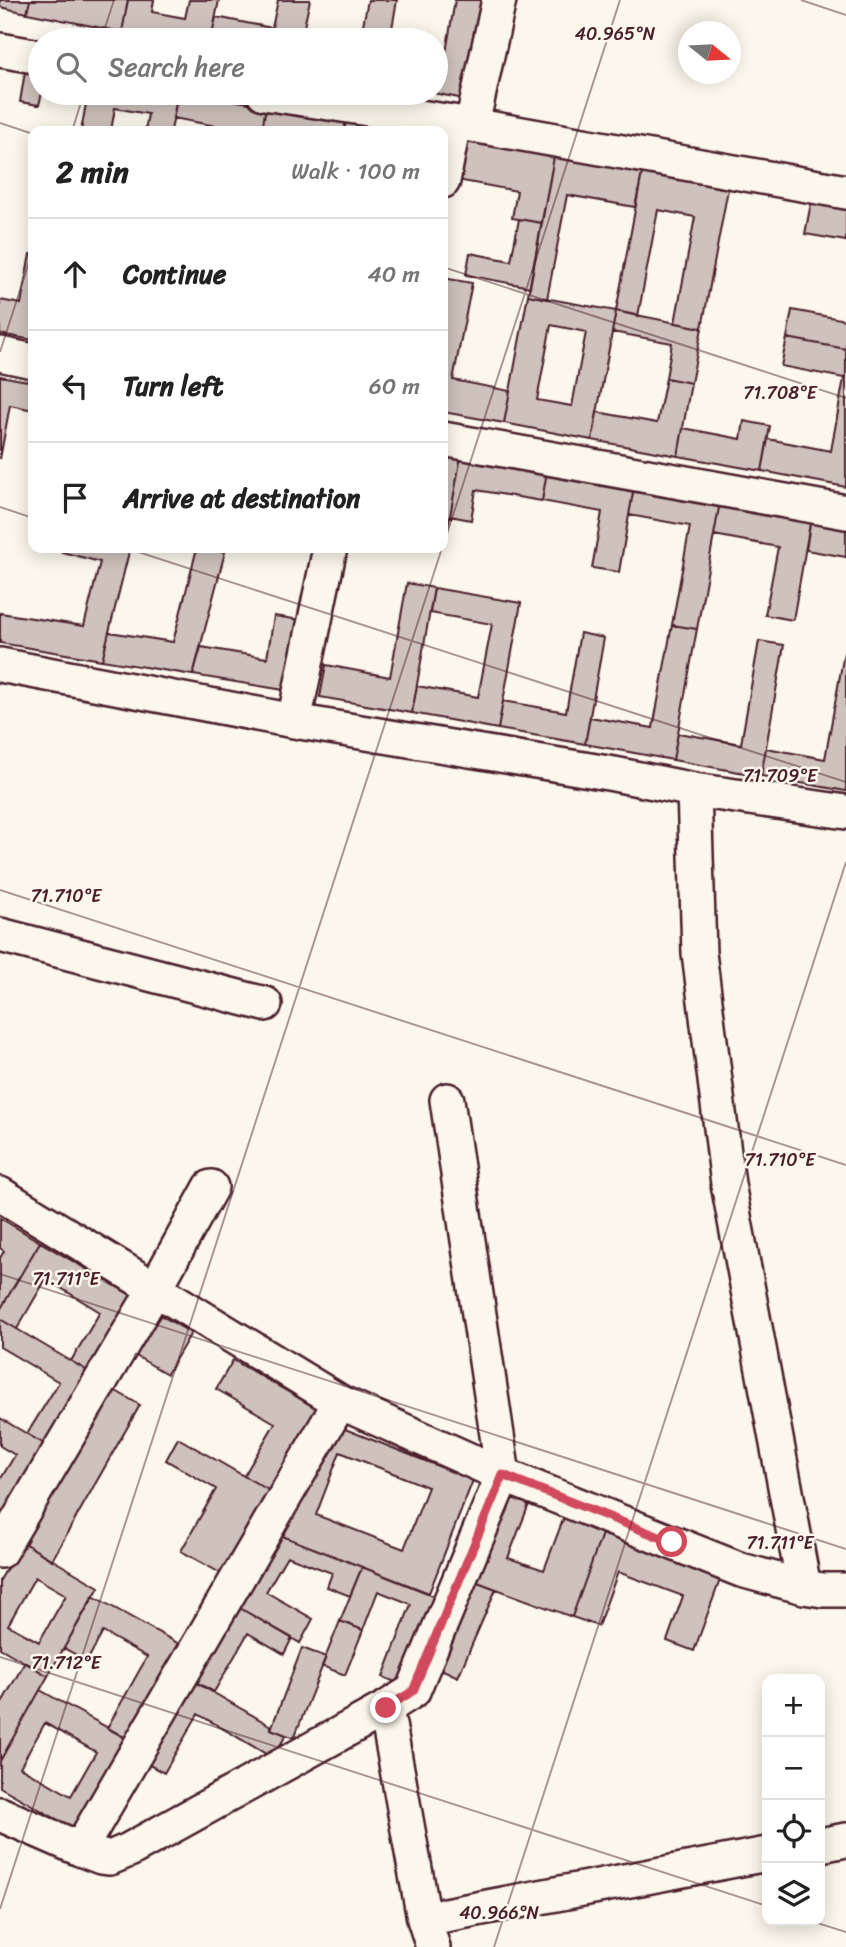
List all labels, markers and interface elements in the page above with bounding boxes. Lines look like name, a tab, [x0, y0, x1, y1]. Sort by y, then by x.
text: 40.965°N	[575, 18, 656, 50]
north arrow	[678, 21, 741, 84]
search box	[28, 28, 448, 105]
text: Search here	[108, 44, 245, 90]
icon: search	[52, 48, 90, 86]
text: 2 min	[56, 145, 129, 199]
text: Walk · 100 m	[291, 151, 420, 192]
text: Continue	[123, 251, 226, 297]
text: 40 m	[367, 254, 420, 295]
icon: ahead	[56, 255, 94, 293]
text: Turn left	[123, 363, 223, 409]
text: 60 m	[369, 366, 420, 407]
icon: left	[56, 367, 94, 405]
text: 71.708°E	[743, 377, 818, 409]
text: Arrive at destination	[123, 475, 360, 521]
icon: arrive	[56, 479, 94, 517]
text: 71.709°E	[743, 760, 818, 792]
text: 71.710°E	[31, 880, 102, 912]
text: 71.710°E	[745, 1144, 816, 1176]
text: 71.711°E	[33, 1263, 100, 1295]
route start	[656, 1526, 687, 1557]
text: 71.711°E	[747, 1527, 814, 1559]
text: 71.712°E	[31, 1647, 102, 1679]
map controls	[762, 1674, 825, 1926]
button: +	[762, 1674, 825, 1737]
route end	[370, 1692, 401, 1723]
button: −	[762, 1737, 825, 1800]
button: locate	[762, 1800, 825, 1863]
button: layers	[762, 1863, 825, 1926]
text: 40.966°N	[459, 1897, 539, 1929]

